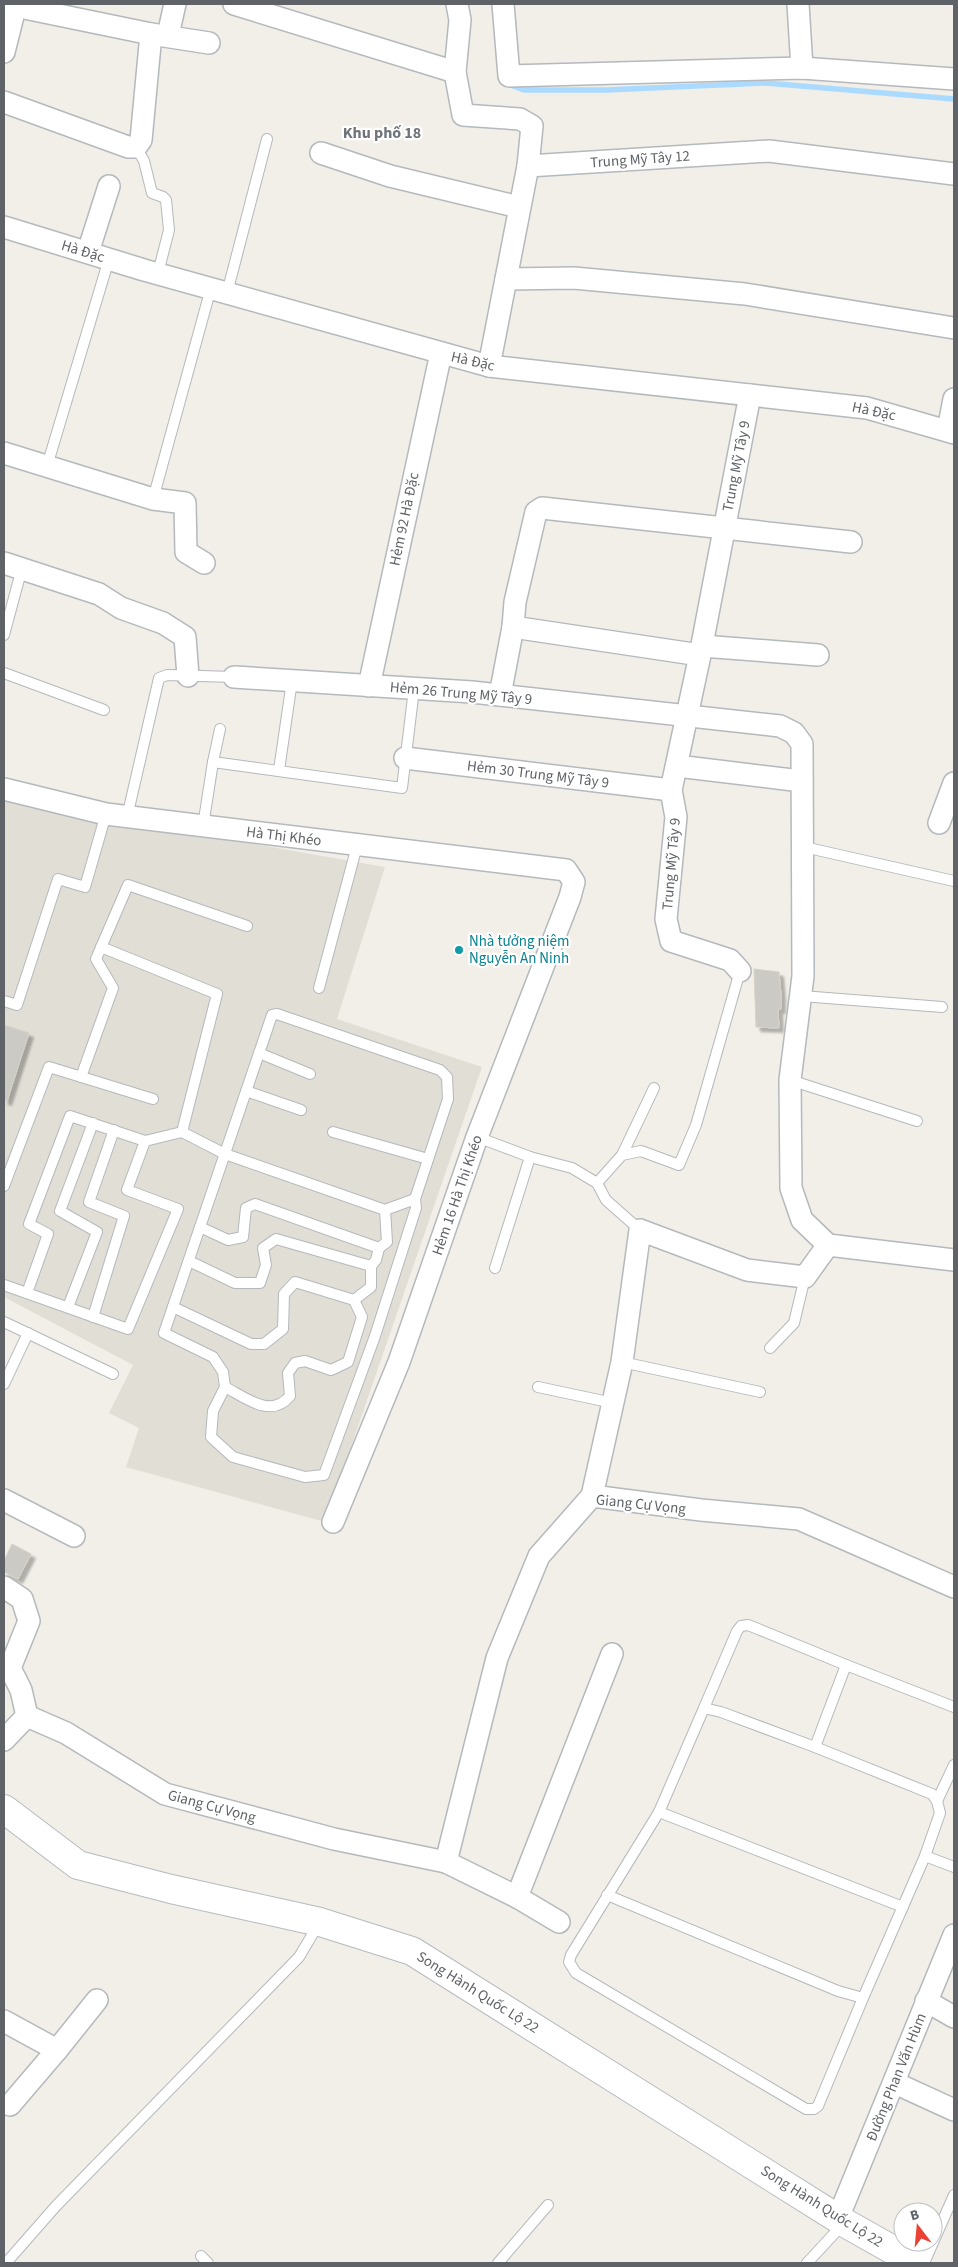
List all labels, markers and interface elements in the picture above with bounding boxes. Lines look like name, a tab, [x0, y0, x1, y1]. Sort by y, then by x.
district label: Khu phố 18	[343, 122, 421, 144]
street label: Trung Mỹ Tây 12	[590, 146, 691, 173]
street label: Hà Đặc	[59, 235, 107, 268]
street label: Hà Đặc	[449, 346, 497, 377]
street label: Hà Đặc	[850, 397, 898, 426]
street label: Trung Mỹ Tây 9	[717, 419, 756, 513]
street label: Hẻm 92 Hà Đặc	[384, 470, 425, 568]
street label: Hẻm 26 Trung Mỹ Tây 9	[389, 677, 533, 710]
street label: Hẻm 30 Trung Mỹ Tây 9	[466, 755, 610, 794]
street label: Trung Mỹ Tây 9	[657, 817, 686, 911]
street label: Hà Thị Khéo	[245, 821, 323, 852]
place label: Nhà tưởng niệm Nguyễn An Ninh	[469, 931, 569, 969]
marker: Nhà tưởng niệm Nguyễn An Ninh	[453, 944, 465, 956]
street label: Hẻm 16 Hà Thị Khéo	[427, 1132, 488, 1258]
street label: Giang Cự Vọng	[595, 1489, 687, 1520]
street label: Giang Cự Vọng	[166, 1785, 259, 1828]
street label: Song Hành Quốc Lộ 22	[412, 1946, 543, 2039]
street label: Đường Phan Văn Hùm	[861, 2010, 932, 2144]
street label: Song Hành Quốc Lộ 22	[756, 2160, 887, 2253]
north arrow	[893, 2202, 943, 2252]
text: B	[908, 2205, 922, 2226]

